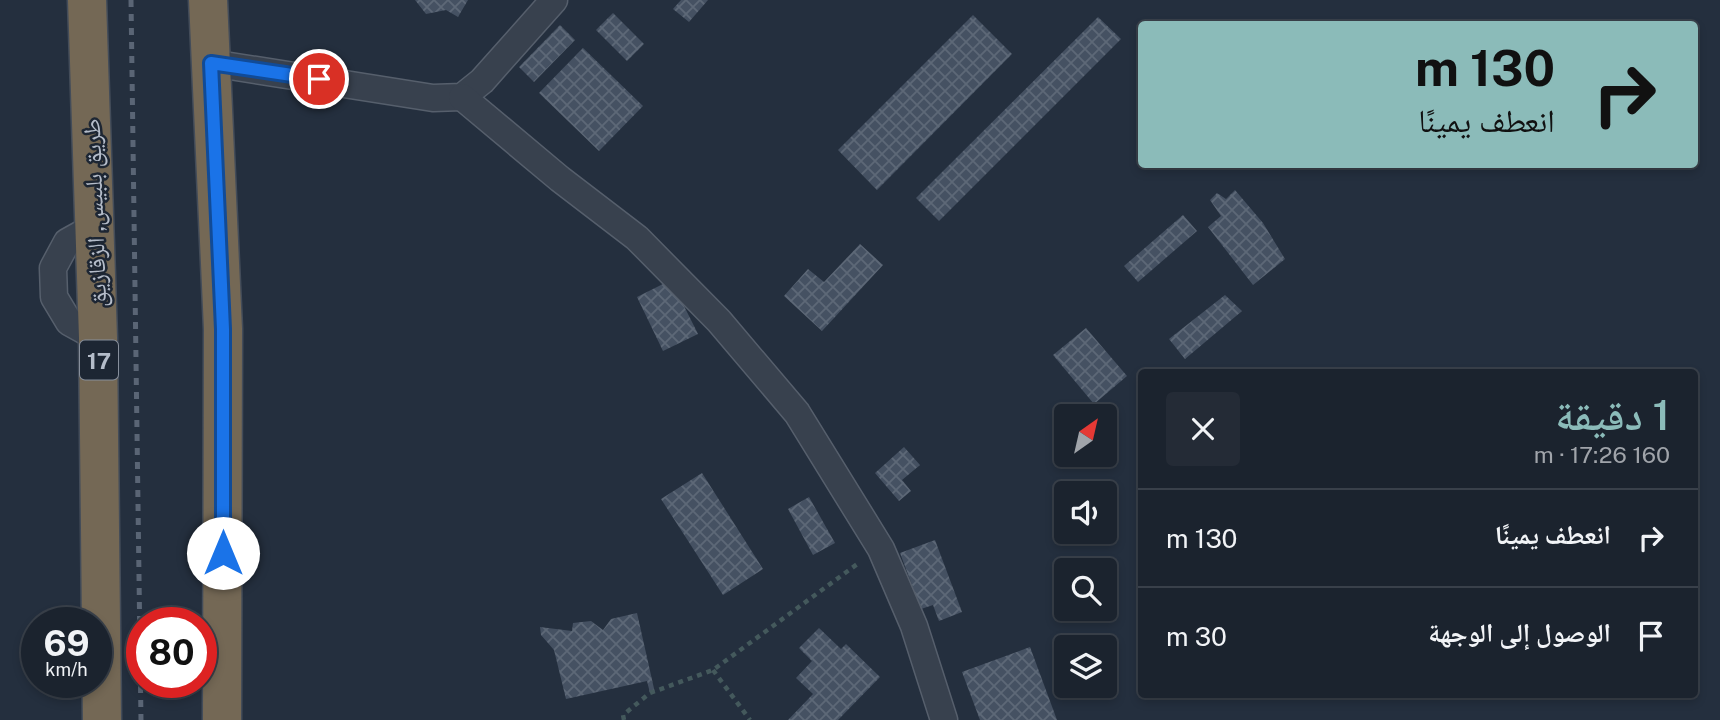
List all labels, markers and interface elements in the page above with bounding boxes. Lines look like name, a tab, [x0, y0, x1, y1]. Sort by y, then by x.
text: 130 m	[1415, 39, 1555, 97]
pin	[289, 49, 349, 109]
icon: right	[1579, 49, 1670, 140]
icon: arrive	[300, 60, 338, 98]
text: انعطف يمينًا	[1418, 102, 1555, 139]
street label: طريق بلبيس, الزقازيق	[77, 118, 112, 308]
road number: 17	[80, 340, 118, 380]
text: 1 دقيقة	[1555, 390, 1670, 439]
button: close	[1166, 392, 1240, 466]
north arrow	[1054, 404, 1116, 467]
map controls	[1054, 404, 1117, 698]
text: 160 m · 17:26	[1534, 441, 1670, 468]
button: sound	[1054, 481, 1117, 544]
position arrow	[186, 516, 260, 590]
text: انعطف يمينًا	[1495, 519, 1611, 550]
icon: right	[1632, 519, 1670, 557]
text: 130 m	[1166, 523, 1238, 554]
button: search	[1054, 558, 1117, 621]
speed limit sign: 80	[126, 607, 217, 698]
text: الوصول إلى الوجهة	[1428, 617, 1611, 648]
icon: arrive	[1632, 617, 1670, 655]
text: 30 m	[1166, 621, 1227, 652]
text: 69	[43, 623, 90, 664]
button: layers	[1054, 635, 1117, 698]
text: km/h	[45, 659, 88, 680]

